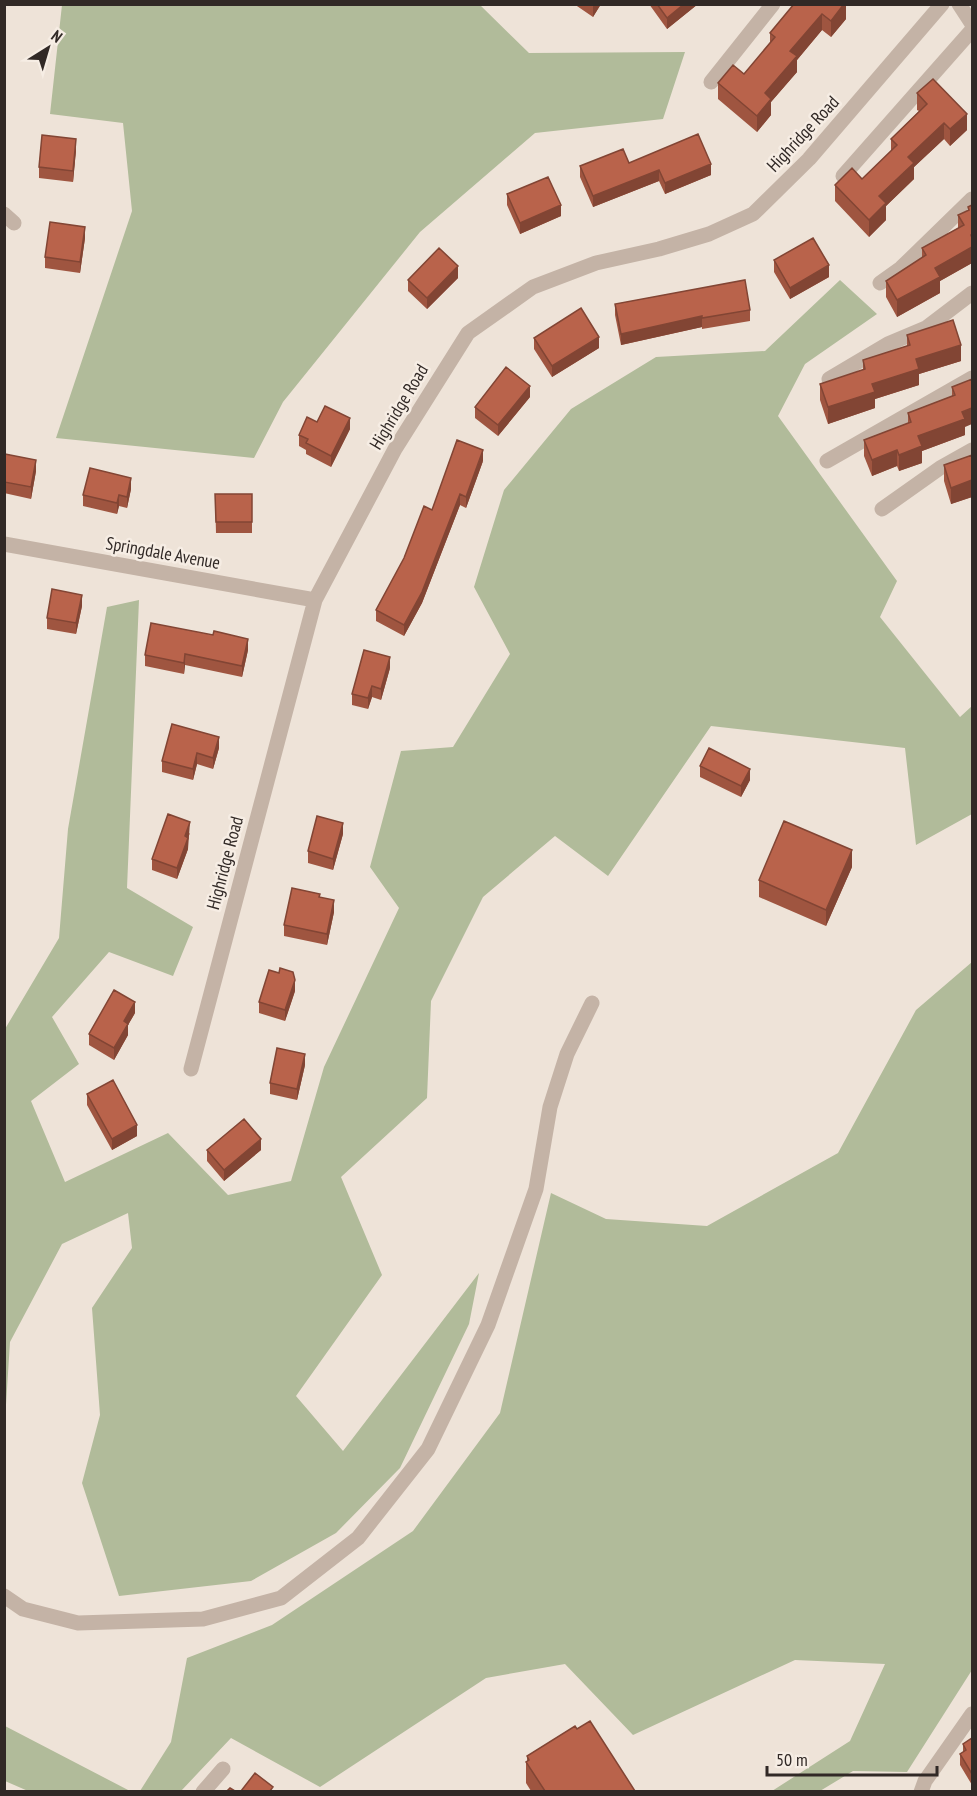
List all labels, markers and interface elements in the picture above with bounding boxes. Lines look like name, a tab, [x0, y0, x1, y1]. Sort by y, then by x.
north arrow	[18, 18, 78, 78]
text: N	[48, 25, 66, 47]
street label: Highridge Road	[762, 91, 844, 176]
street label: Highridge Road	[364, 360, 433, 454]
street label: Springdale Avenue	[104, 531, 222, 574]
street label: Highridge Road	[201, 814, 248, 912]
scale bar	[767, 1739, 936, 1777]
text: 50 m	[776, 1748, 808, 1771]

